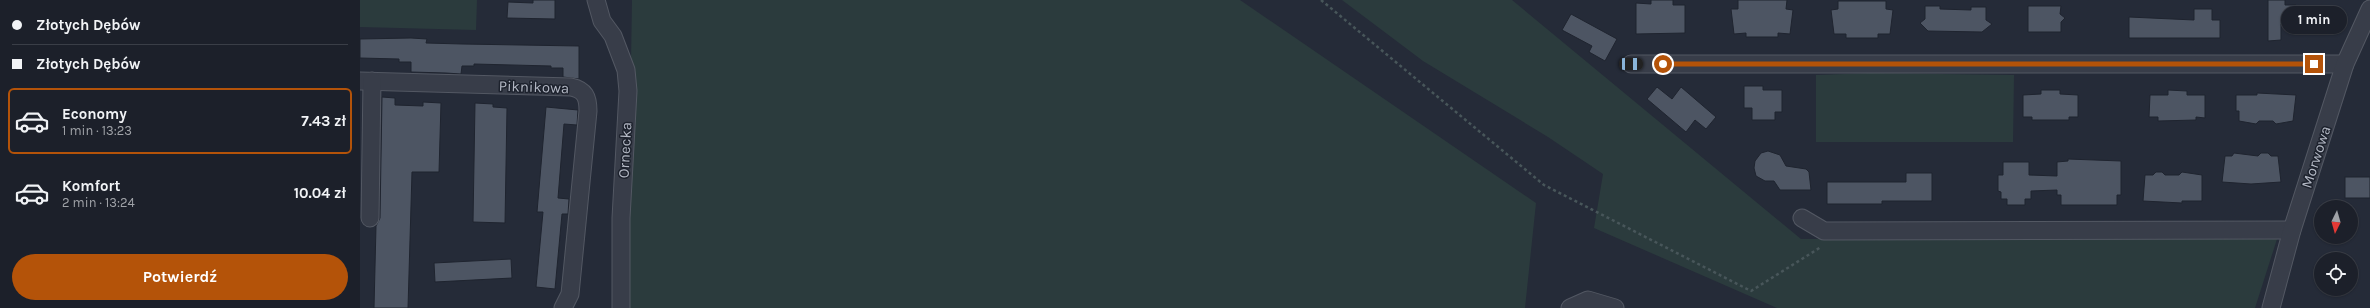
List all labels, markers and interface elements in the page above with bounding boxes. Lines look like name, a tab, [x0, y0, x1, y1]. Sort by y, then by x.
callout: 1 min	[2281, 6, 2347, 34]
text: 1 min	[2298, 12, 2330, 27]
text: Złotych Dębów	[36, 16, 140, 34]
text: Złotych Dębów	[36, 55, 140, 73]
route start	[1654, 55, 1672, 73]
route end	[2305, 55, 2323, 73]
car	[1619, 58, 1643, 70]
street label: Piknikowa	[498, 77, 570, 97]
icon: car	[14, 103, 50, 139]
text: Economy	[62, 105, 127, 123]
text: 7.43 zł	[301, 112, 346, 130]
street label: Ornecka	[615, 121, 635, 179]
text: 1 min · 13:23	[62, 123, 132, 138]
street label: Morwowa	[2297, 124, 2335, 190]
icon: car	[14, 175, 50, 211]
text: Komfort	[62, 177, 120, 195]
text: 10.04 zł	[294, 184, 346, 202]
text: 2 min · 13:24	[62, 195, 135, 210]
north arrow	[2314, 200, 2358, 244]
map controls	[2314, 200, 2358, 296]
button: locate	[2314, 252, 2358, 296]
button: Potwierdź	[12, 254, 348, 300]

